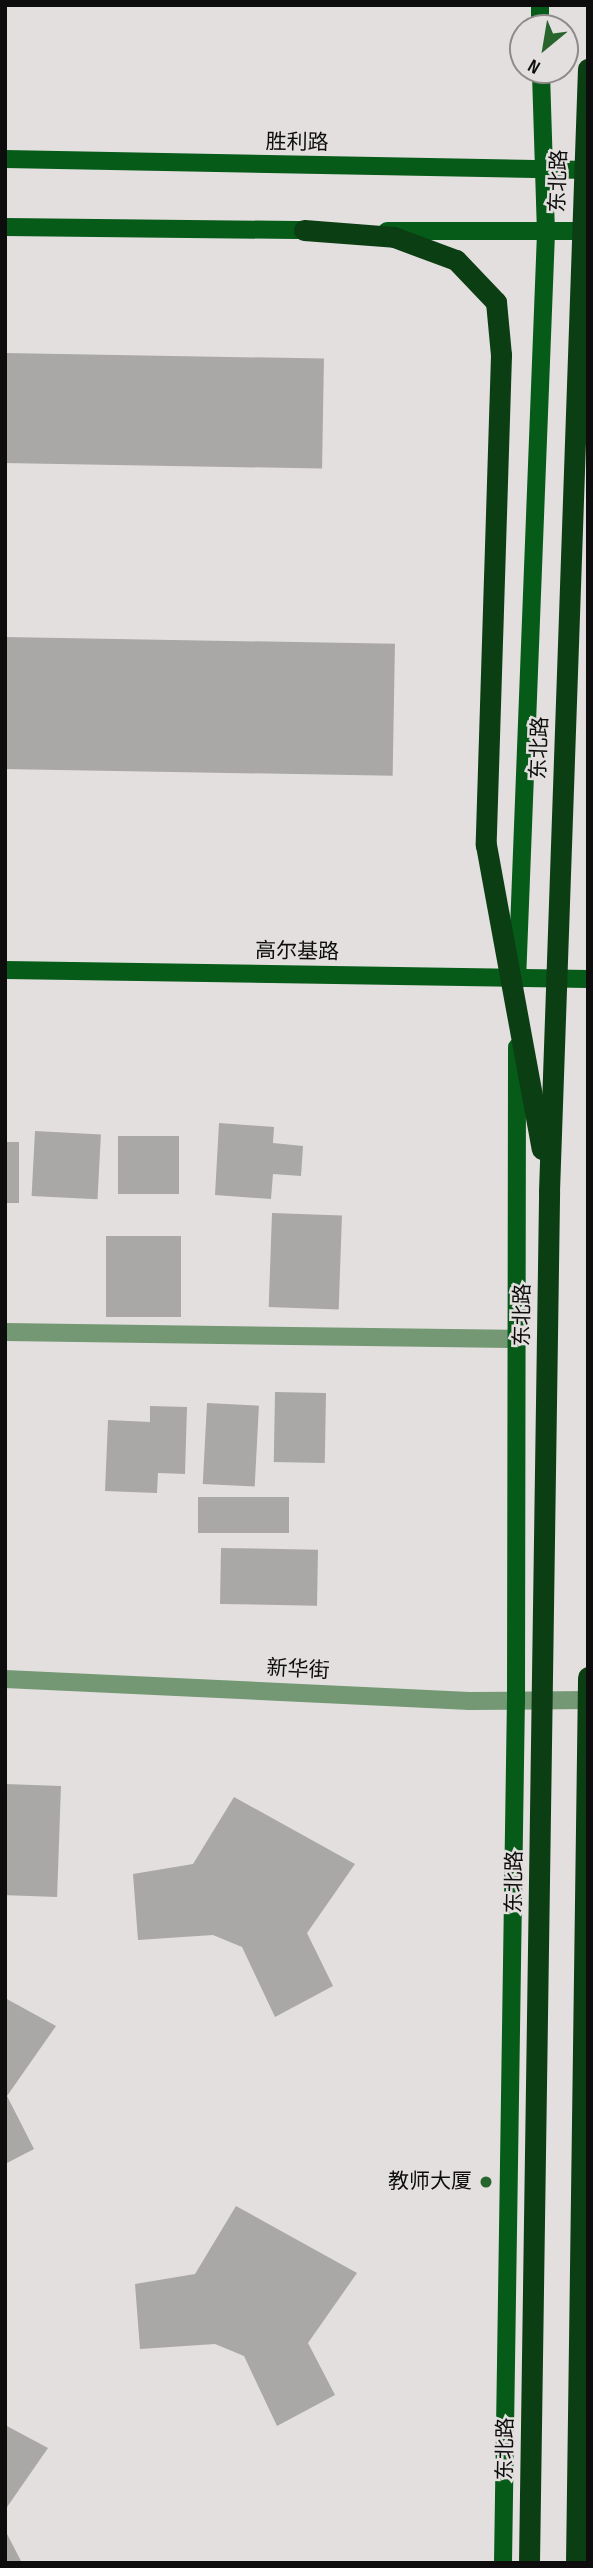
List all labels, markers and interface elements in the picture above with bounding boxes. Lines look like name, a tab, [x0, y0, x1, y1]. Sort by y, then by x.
north arrow	[509, 14, 579, 84]
text: N	[524, 53, 544, 78]
street label: 胜利路	[265, 130, 329, 156]
street label: 东北路	[545, 149, 573, 213]
street label: 东北路	[526, 716, 554, 780]
street label: 高尔基路	[255, 939, 339, 965]
street label: 东北路	[510, 1283, 536, 1347]
street label: 新华街	[266, 1656, 330, 1684]
street label: 东北路	[502, 1850, 528, 1914]
place label: 教师大厦	[388, 2169, 472, 2195]
marker: 教师大厦	[478, 2174, 494, 2190]
street label: 东北路	[493, 2417, 519, 2481]

